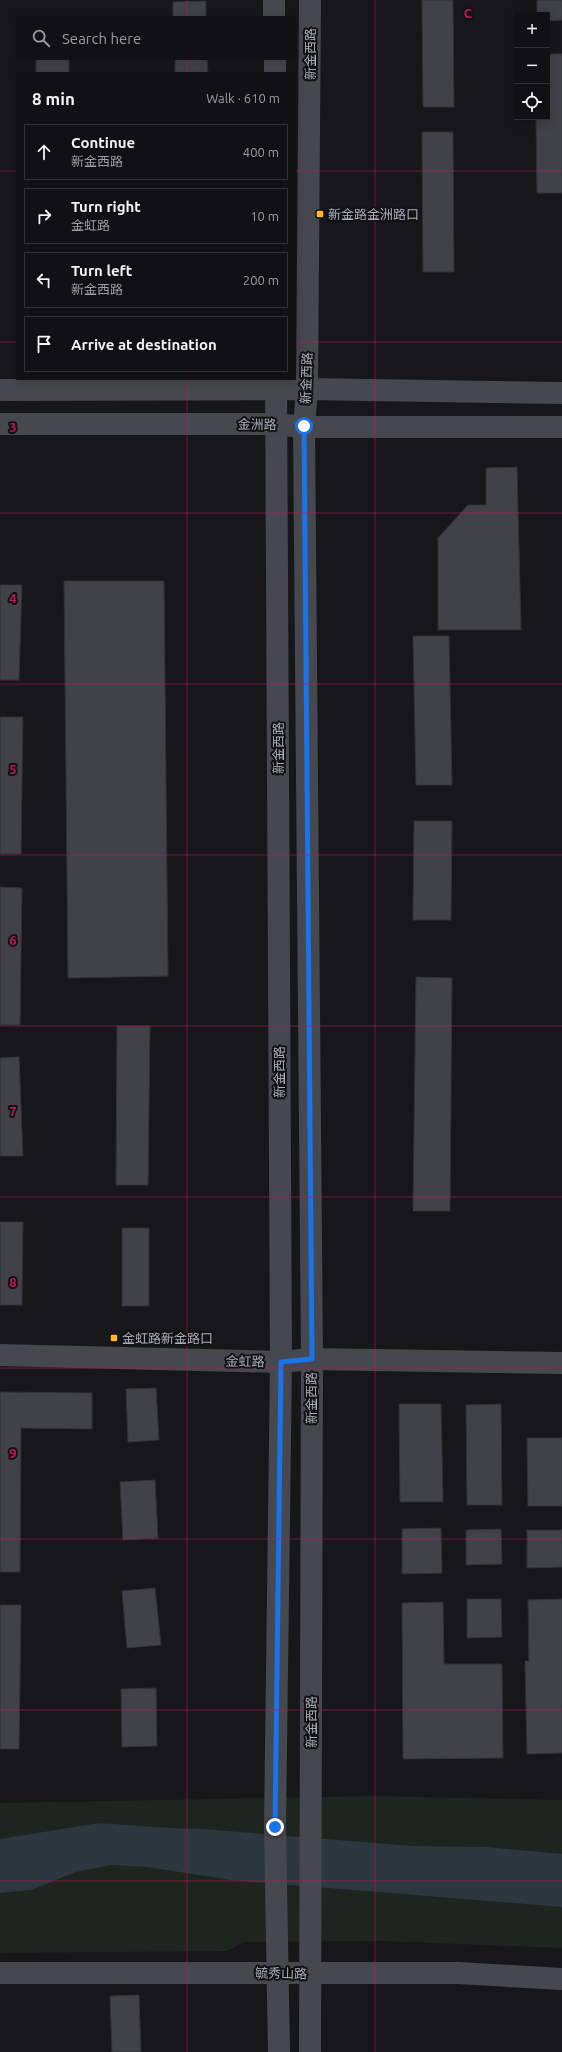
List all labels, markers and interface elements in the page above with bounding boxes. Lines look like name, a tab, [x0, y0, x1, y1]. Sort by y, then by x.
text: C	[464, 6, 473, 20]
map controls	[514, 12, 550, 120]
button: +	[514, 12, 550, 48]
search box	[16, 16, 296, 60]
icon: search	[30, 27, 52, 49]
street label: 新金西路	[303, 28, 317, 80]
text: Search here	[62, 30, 141, 47]
button: −	[514, 48, 550, 84]
button: locate	[514, 84, 550, 120]
text: 8 min	[32, 89, 75, 108]
text: Walk · 610 m	[206, 91, 280, 105]
text: Continue	[71, 134, 135, 151]
icon: ahead	[33, 141, 55, 163]
text: 400 m	[243, 145, 279, 159]
text: 新金西路	[71, 154, 123, 168]
text: Turn right	[71, 198, 141, 215]
icon: right	[33, 205, 55, 227]
place label: 新金路金洲路口	[328, 207, 419, 221]
text: 10 m	[250, 209, 279, 223]
marker: 新金路金洲路口	[315, 209, 325, 219]
text: 金虹路	[71, 218, 110, 232]
text: Turn left	[71, 262, 132, 279]
icon: left	[33, 269, 55, 291]
text: 200 m	[243, 273, 279, 287]
text: 新金西路	[71, 282, 123, 296]
icon: arrive	[33, 333, 55, 355]
text: Arrive at destination	[71, 336, 217, 353]
street label: 新金西路	[298, 352, 314, 404]
street label: 金洲路	[237, 417, 277, 431]
route start	[295, 417, 313, 435]
text: 3	[9, 420, 17, 434]
text: 4	[9, 591, 17, 605]
street label: 新金西路	[271, 722, 285, 774]
text: 5	[9, 762, 17, 776]
text: 6	[9, 933, 17, 947]
street label: 新金西路	[272, 1046, 286, 1098]
text: 7	[9, 1104, 17, 1118]
text: 8	[9, 1275, 17, 1289]
place label: 金虹路新金路口	[122, 1331, 213, 1345]
marker: 金虹路新金路口	[109, 1333, 119, 1343]
street label: 金虹路	[225, 1354, 265, 1368]
street label: 新金西路	[304, 1372, 318, 1424]
text: 9	[9, 1446, 17, 1460]
street label: 新金西路	[304, 1696, 318, 1748]
route end	[266, 1818, 284, 1836]
street label: 毓秀山路	[255, 1966, 307, 1980]

